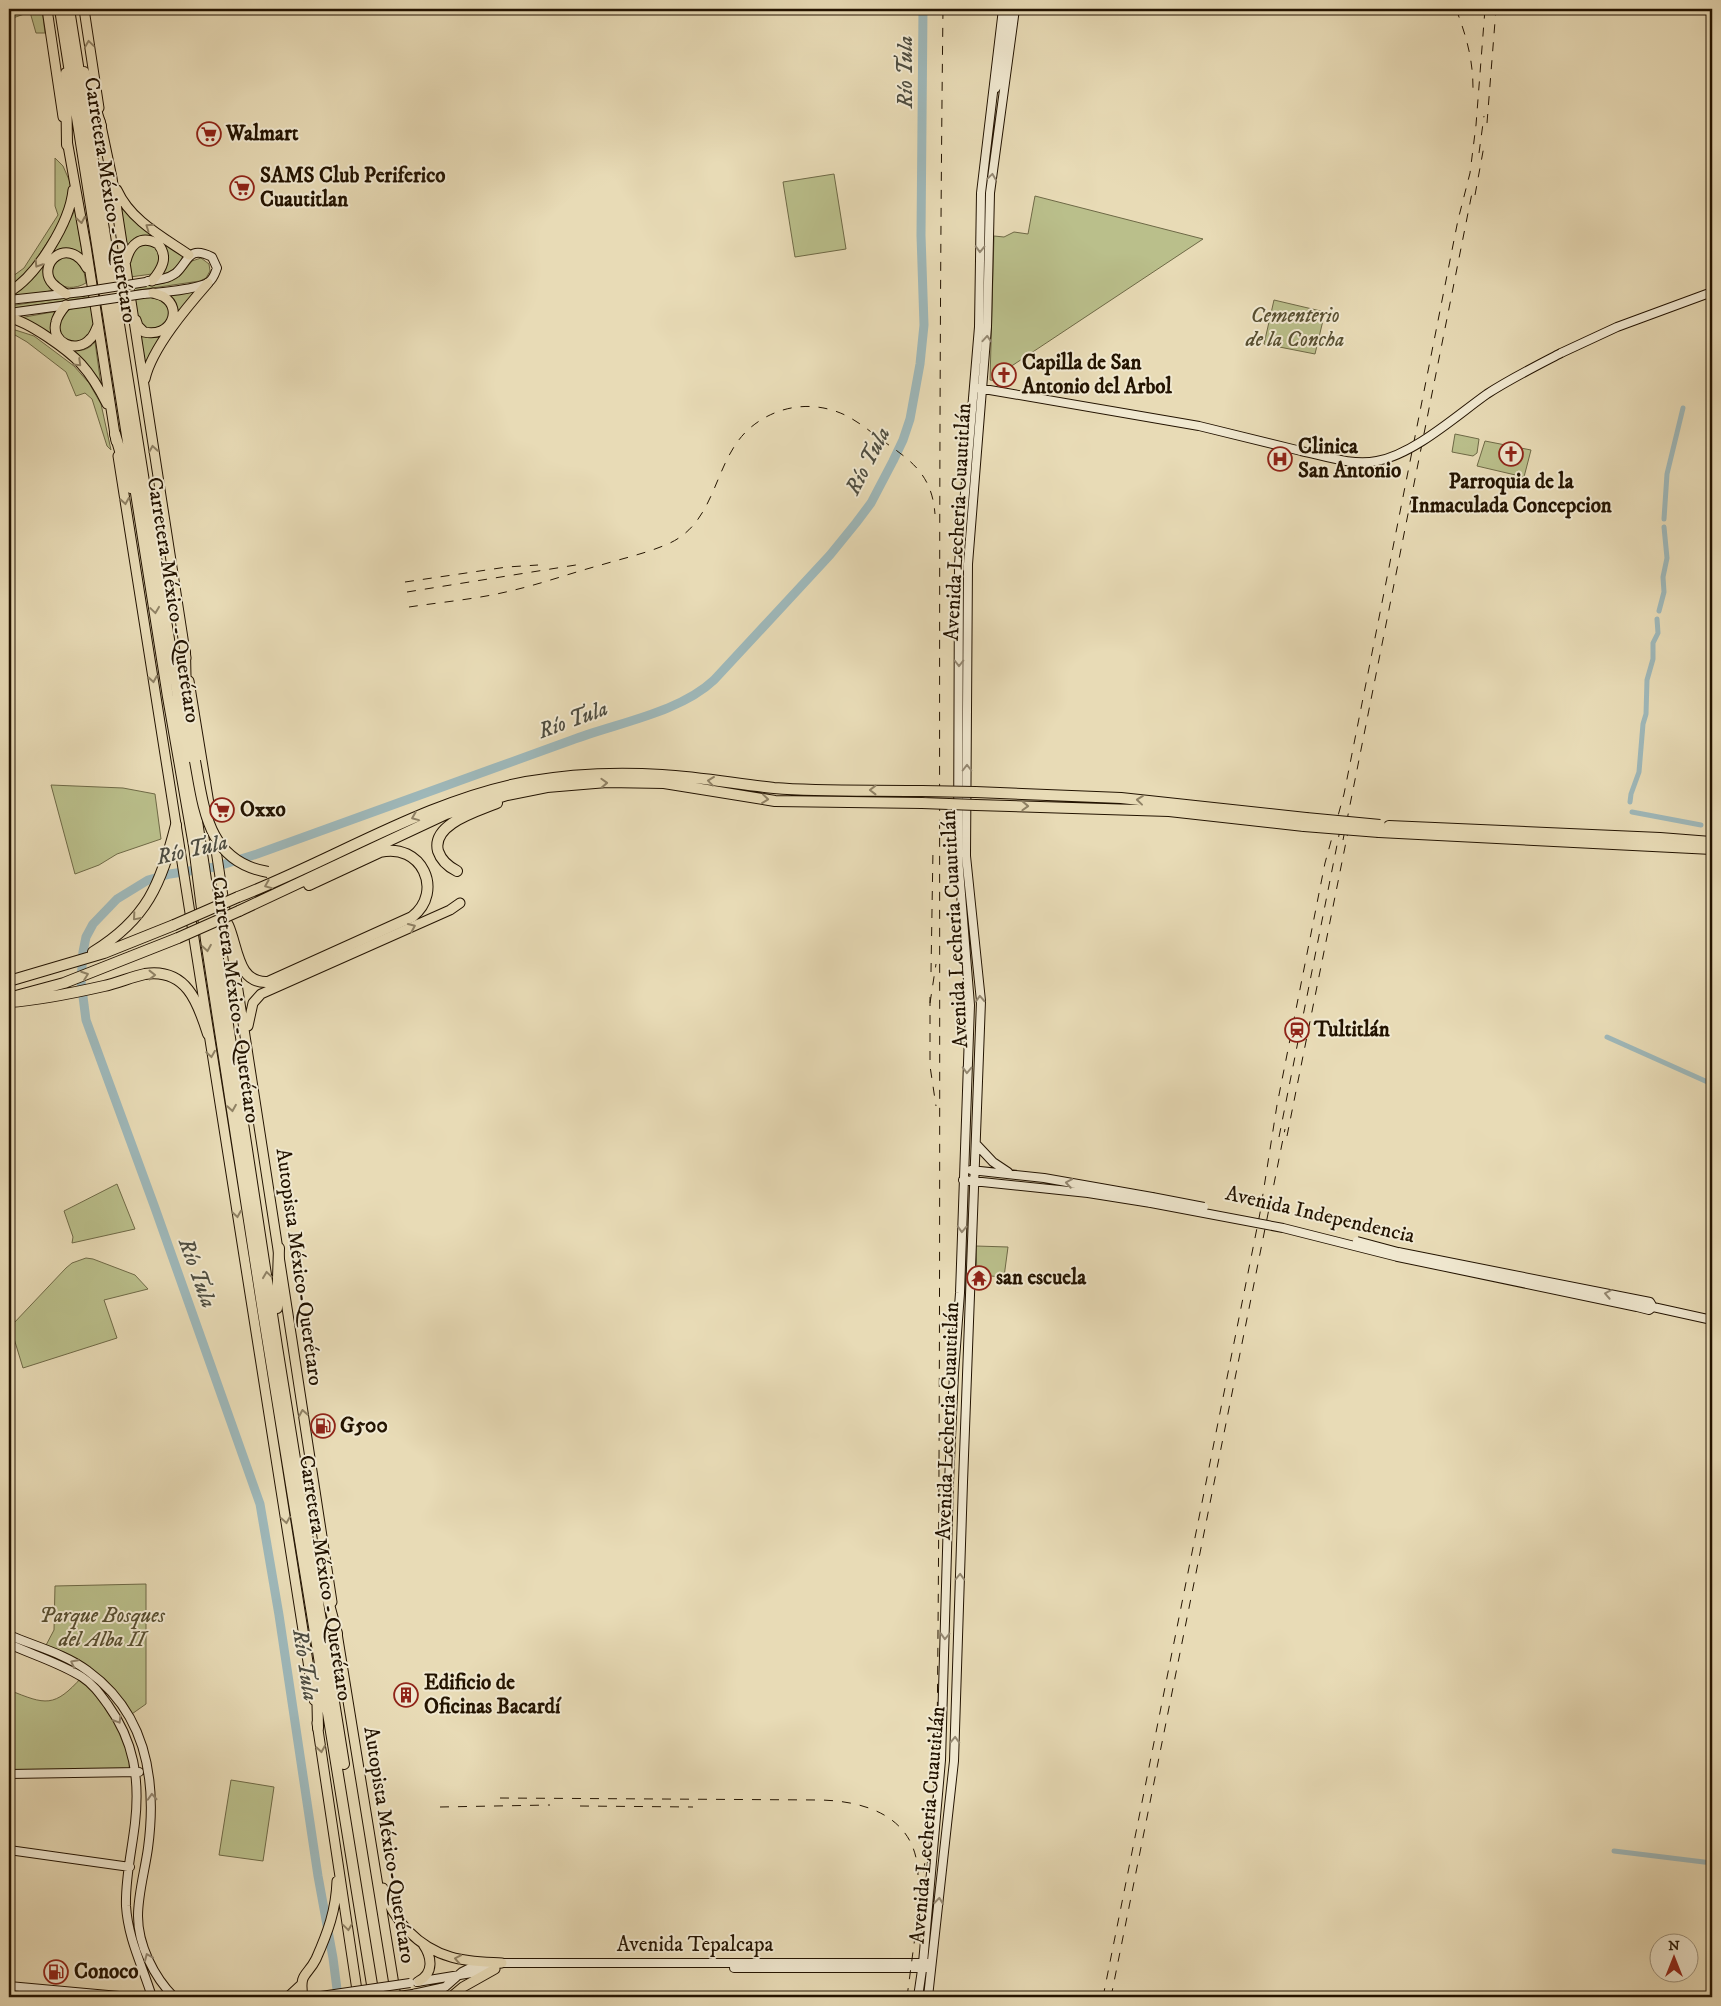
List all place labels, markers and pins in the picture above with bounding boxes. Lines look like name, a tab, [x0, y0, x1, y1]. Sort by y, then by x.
supermarket icon: Walmart	[196, 121, 222, 147]
place label: Walmart	[225, 121, 299, 147]
place label: SAMS Club Periferico Cuautitlan	[260, 163, 445, 213]
supermarket icon: SAMS Club Periferico Cuautitlan	[229, 175, 255, 201]
place label: Capilla de San Antonio del Arbol	[1021, 350, 1172, 400]
church icon: Capilla de San Antonio del Arbol	[991, 362, 1017, 388]
place label: Clinica San Antonio	[1298, 434, 1401, 484]
church icon: Parroquia de la Inmaculada Concepcion	[1498, 441, 1524, 467]
hospital icon: Clinica San Antonio	[1267, 446, 1293, 472]
place label: Parroquia de la Inmaculada Concepcion	[1410, 469, 1613, 519]
supermarket icon: Oxxo	[209, 797, 235, 823]
place label: Oxxo	[240, 797, 286, 823]
station icon: Tultitlán	[1284, 1017, 1310, 1043]
place label: Tultitlán	[1313, 1017, 1391, 1043]
temple icon: san escuela	[966, 1265, 992, 1291]
place label: san escuela	[996, 1265, 1087, 1291]
fuel station icon: G500	[310, 1413, 336, 1439]
place label: G500	[340, 1413, 388, 1439]
place label: Edificio de Oficinas Bacardí	[424, 1670, 562, 1720]
building icon: Edificio de Oficinas Bacardí	[393, 1682, 419, 1708]
fuel station icon: Conoco	[43, 1959, 69, 1985]
place label: Conoco	[74, 1959, 139, 1985]

